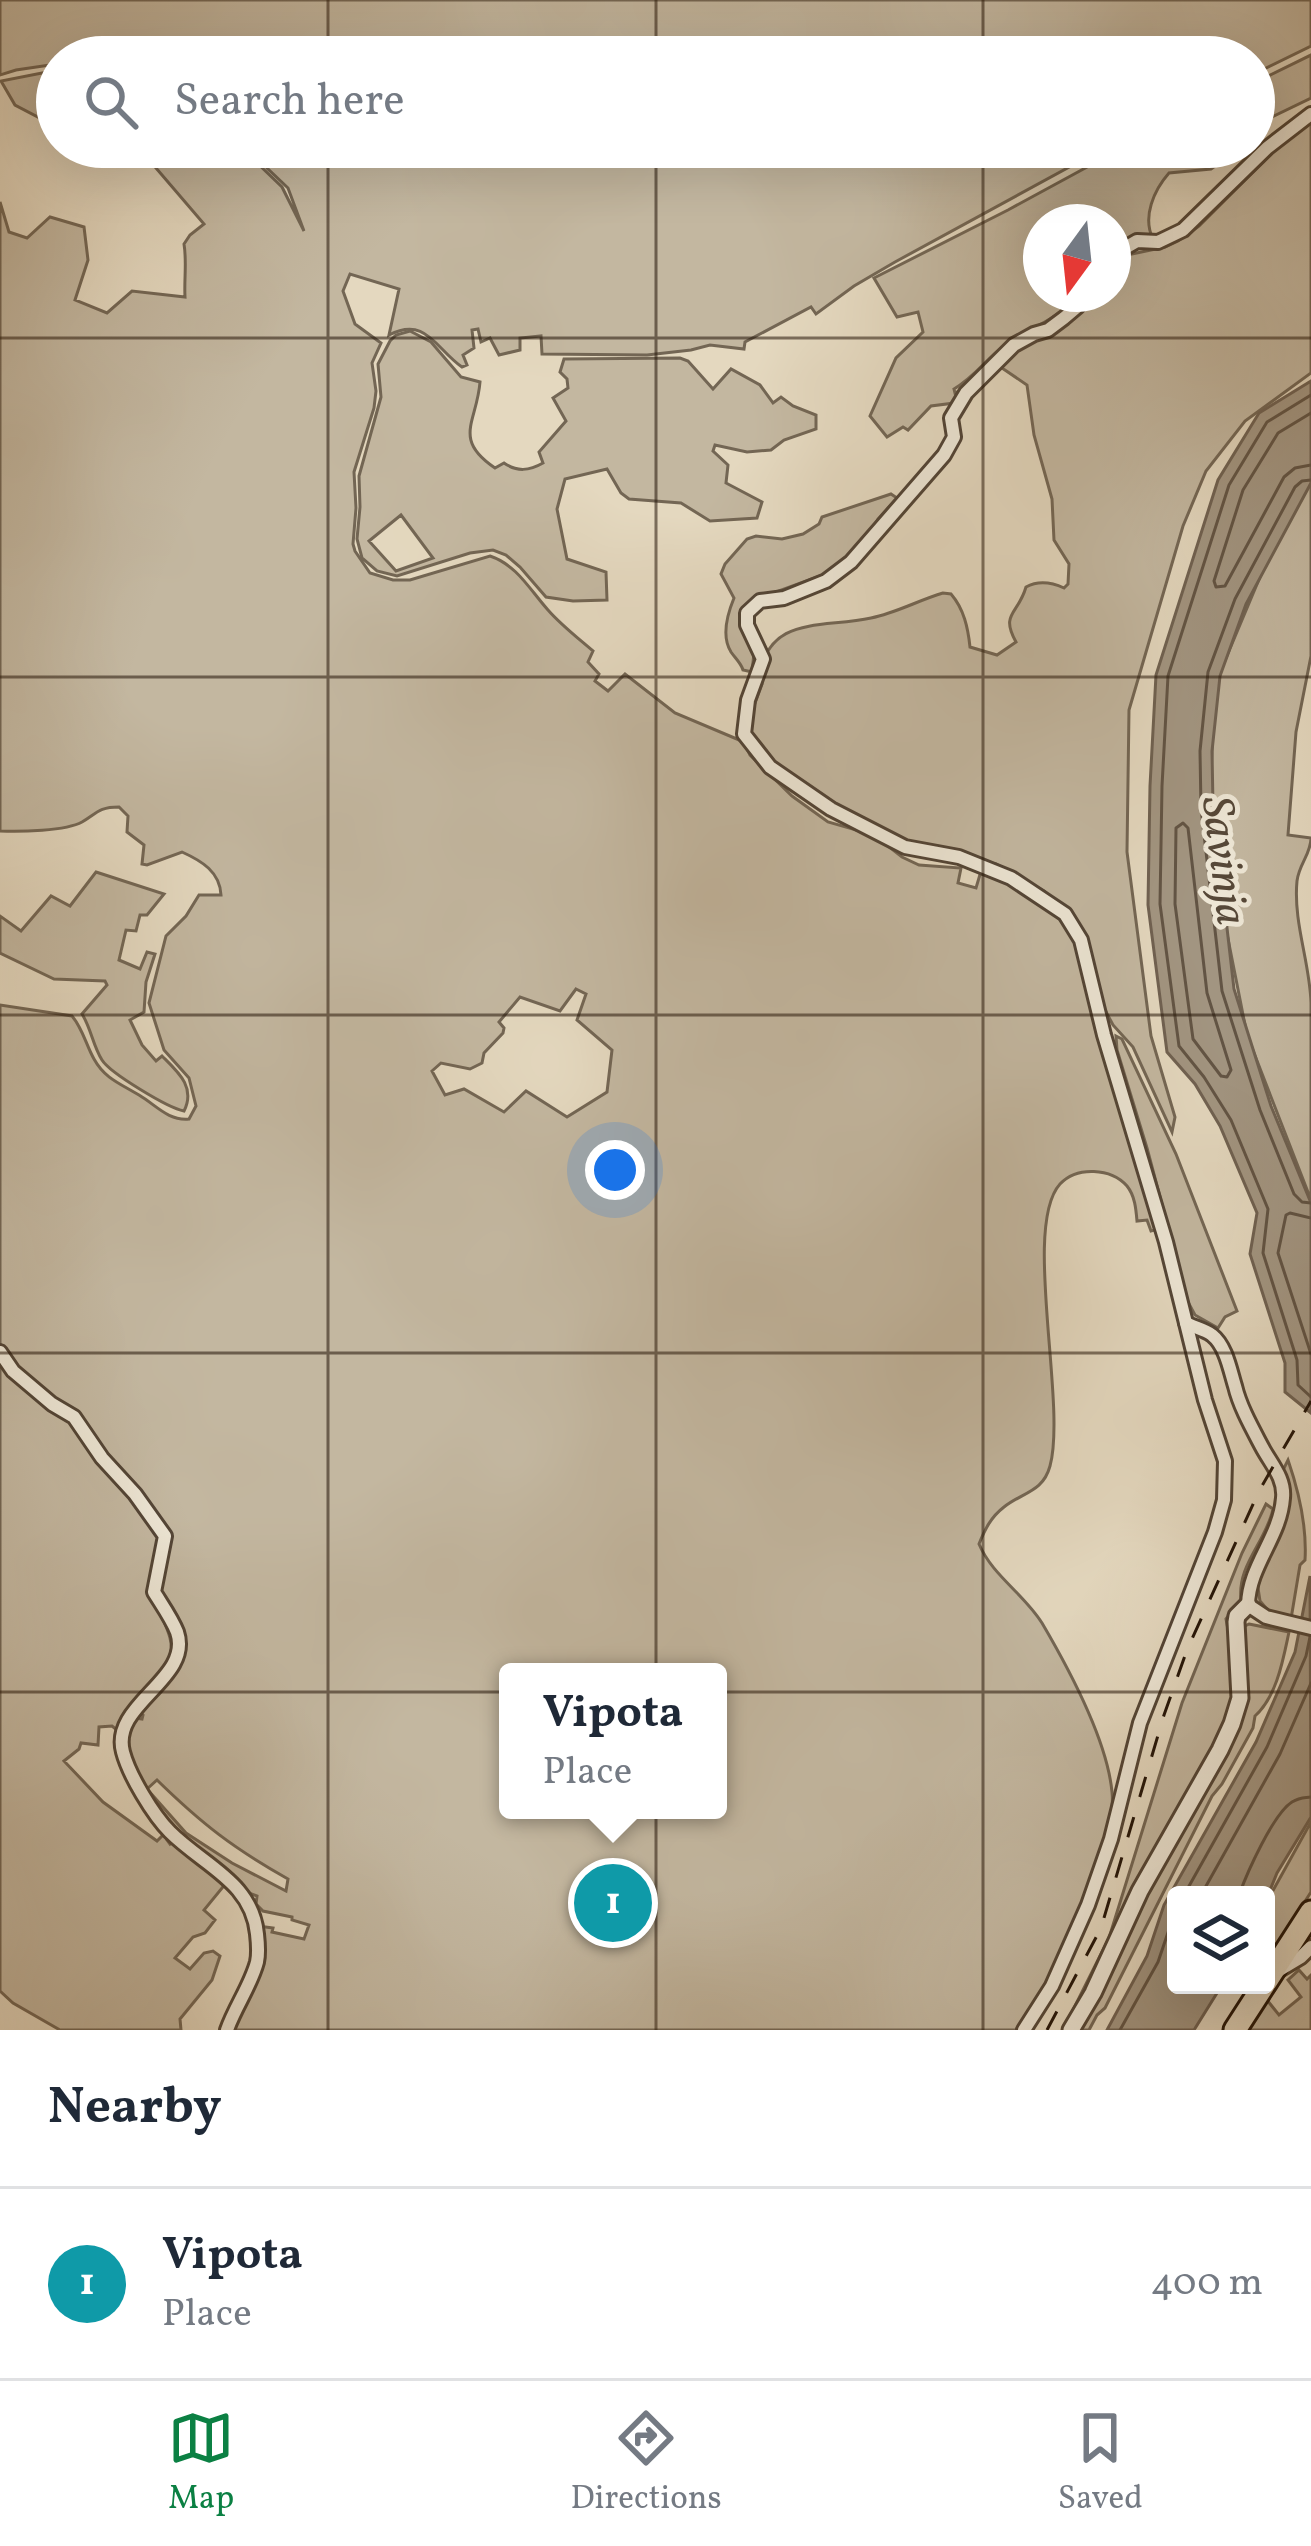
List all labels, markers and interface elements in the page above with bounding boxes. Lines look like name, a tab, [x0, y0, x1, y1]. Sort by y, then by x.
search box	[36, 36, 1275, 168]
icon: search	[78, 69, 144, 135]
text: Search here	[174, 71, 405, 134]
north arrow	[1023, 204, 1131, 312]
water label: Savinja	[1183, 793, 1261, 929]
your location	[585, 1140, 645, 1200]
popup	[499, 1663, 727, 1819]
text: Vipota	[543, 1683, 683, 1746]
text: Place	[543, 1746, 632, 1800]
pin: 1	[574, 1858, 652, 1948]
map controls	[1167, 1886, 1275, 1994]
button: layers	[1167, 1886, 1275, 1994]
text: Nearby	[48, 2073, 222, 2144]
text: Vipota	[162, 2225, 303, 2288]
text: 1	[79, 2257, 95, 2311]
text: 400 m	[1151, 2257, 1263, 2311]
text: Place	[162, 2288, 252, 2342]
tab: Map	[168, 2405, 234, 2523]
tab: Directions	[570, 2405, 722, 2523]
tab: Saved	[1058, 2405, 1143, 2523]

